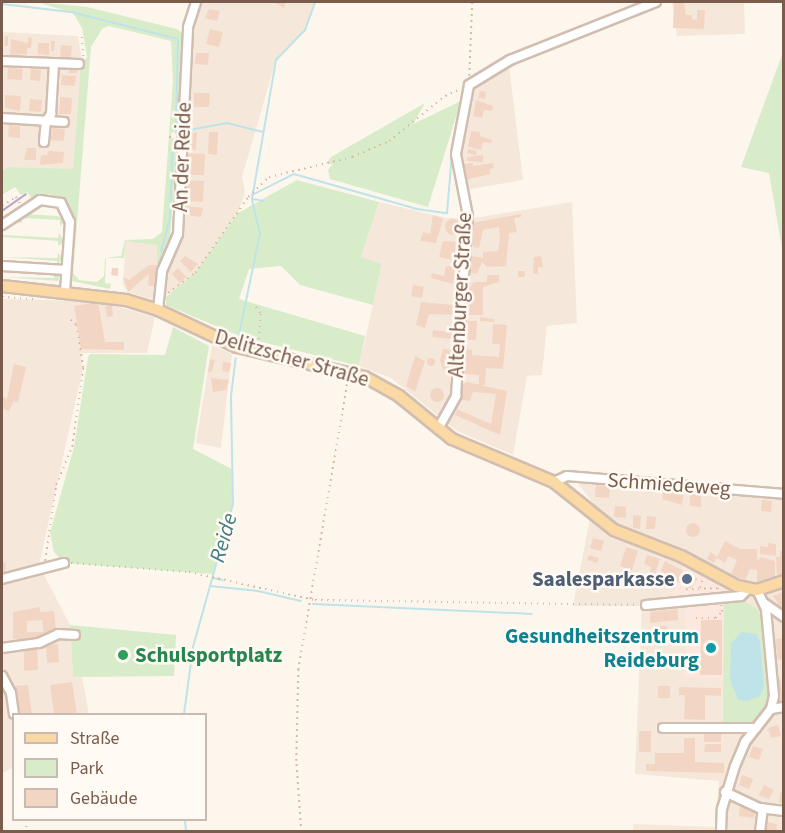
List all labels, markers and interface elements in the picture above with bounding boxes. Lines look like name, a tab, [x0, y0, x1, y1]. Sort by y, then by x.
street label: An der Reide	[167, 102, 197, 212]
street label: Altenburger Straße	[443, 212, 477, 378]
street label: Delitzscher Straße	[212, 324, 372, 392]
street label: Schmiedeweg	[607, 467, 731, 501]
water label: Reide	[204, 510, 244, 566]
place label: Saalesparkasse	[532, 566, 675, 592]
marker: Saalesparkasse	[680, 572, 694, 586]
place label: Gesundheitszentrum Reideburg	[505, 623, 699, 673]
marker: Gesundheitszentrum Reideburg	[704, 641, 718, 655]
place label: Schulsportplatz	[135, 642, 282, 668]
marker: Schulsportplatz	[116, 648, 130, 662]
legend	[12, 713, 207, 821]
text: Straße	[70, 726, 119, 751]
text: Park	[70, 756, 104, 781]
text: Gebäude	[70, 786, 138, 811]

